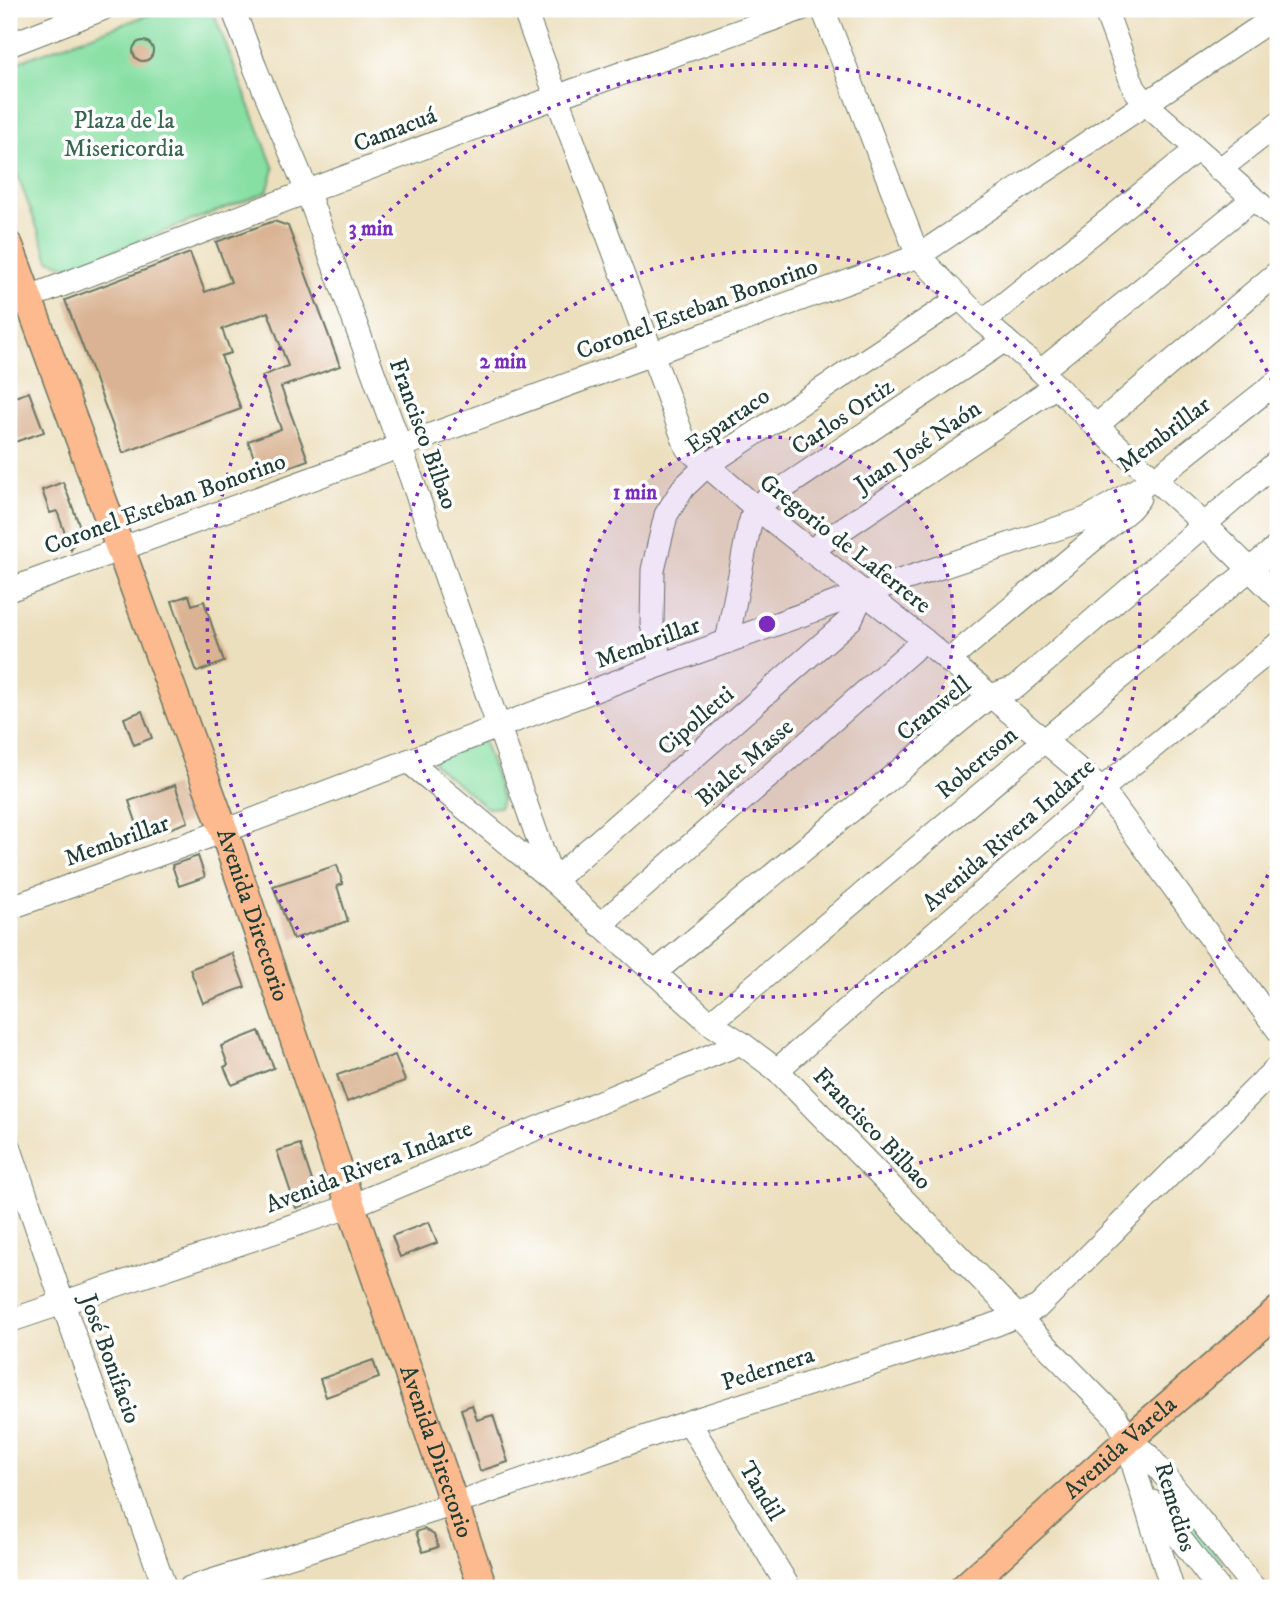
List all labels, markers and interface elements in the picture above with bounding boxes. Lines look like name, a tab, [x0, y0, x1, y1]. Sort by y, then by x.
street label: Camacuá	[349, 100, 442, 160]
park label: Plaza de la Misericordia	[64, 106, 185, 164]
text: 3 min	[349, 216, 394, 242]
street label: Coronel Esteban Bonorino	[572, 251, 822, 367]
text: 2 min	[480, 349, 528, 375]
street label: Francisco Bilbao	[382, 354, 464, 514]
street label: Carlos Ortiz	[786, 371, 900, 462]
street label: Espartaco	[680, 381, 776, 461]
street label: Membrillar	[1111, 390, 1217, 480]
street label: Juan José Naón	[847, 393, 987, 501]
street label: Coronel Esteban Bonorino	[40, 446, 290, 562]
street label: Gregorio de Laferrere	[753, 468, 937, 620]
text: 1 min	[613, 480, 658, 506]
street label: Membrillar	[592, 610, 705, 676]
centre of rings	[755, 612, 779, 636]
street label: Cranwell	[891, 669, 978, 748]
street label: Cipolletti	[652, 680, 740, 762]
street label: Bialet Masse	[690, 712, 800, 814]
street label: Robertson	[930, 720, 1024, 806]
street label: Avenida Rivera Indarte	[916, 752, 1102, 918]
street label: Membrillar	[61, 808, 174, 874]
street label: Avenida Directorio	[209, 825, 296, 1005]
street label: Francisco Bilbao	[806, 1062, 938, 1196]
street label: Avenida Rivera Indarte	[261, 1114, 477, 1220]
street label: José Bonifacio	[72, 1288, 147, 1428]
street label: Pedernera	[718, 1340, 819, 1398]
street label: Avenida Directorio	[392, 1361, 480, 1542]
street label: Avenida Varela	[1057, 1389, 1184, 1506]
street label: Tandil	[732, 1456, 791, 1527]
street label: Remedios	[1147, 1459, 1203, 1555]

